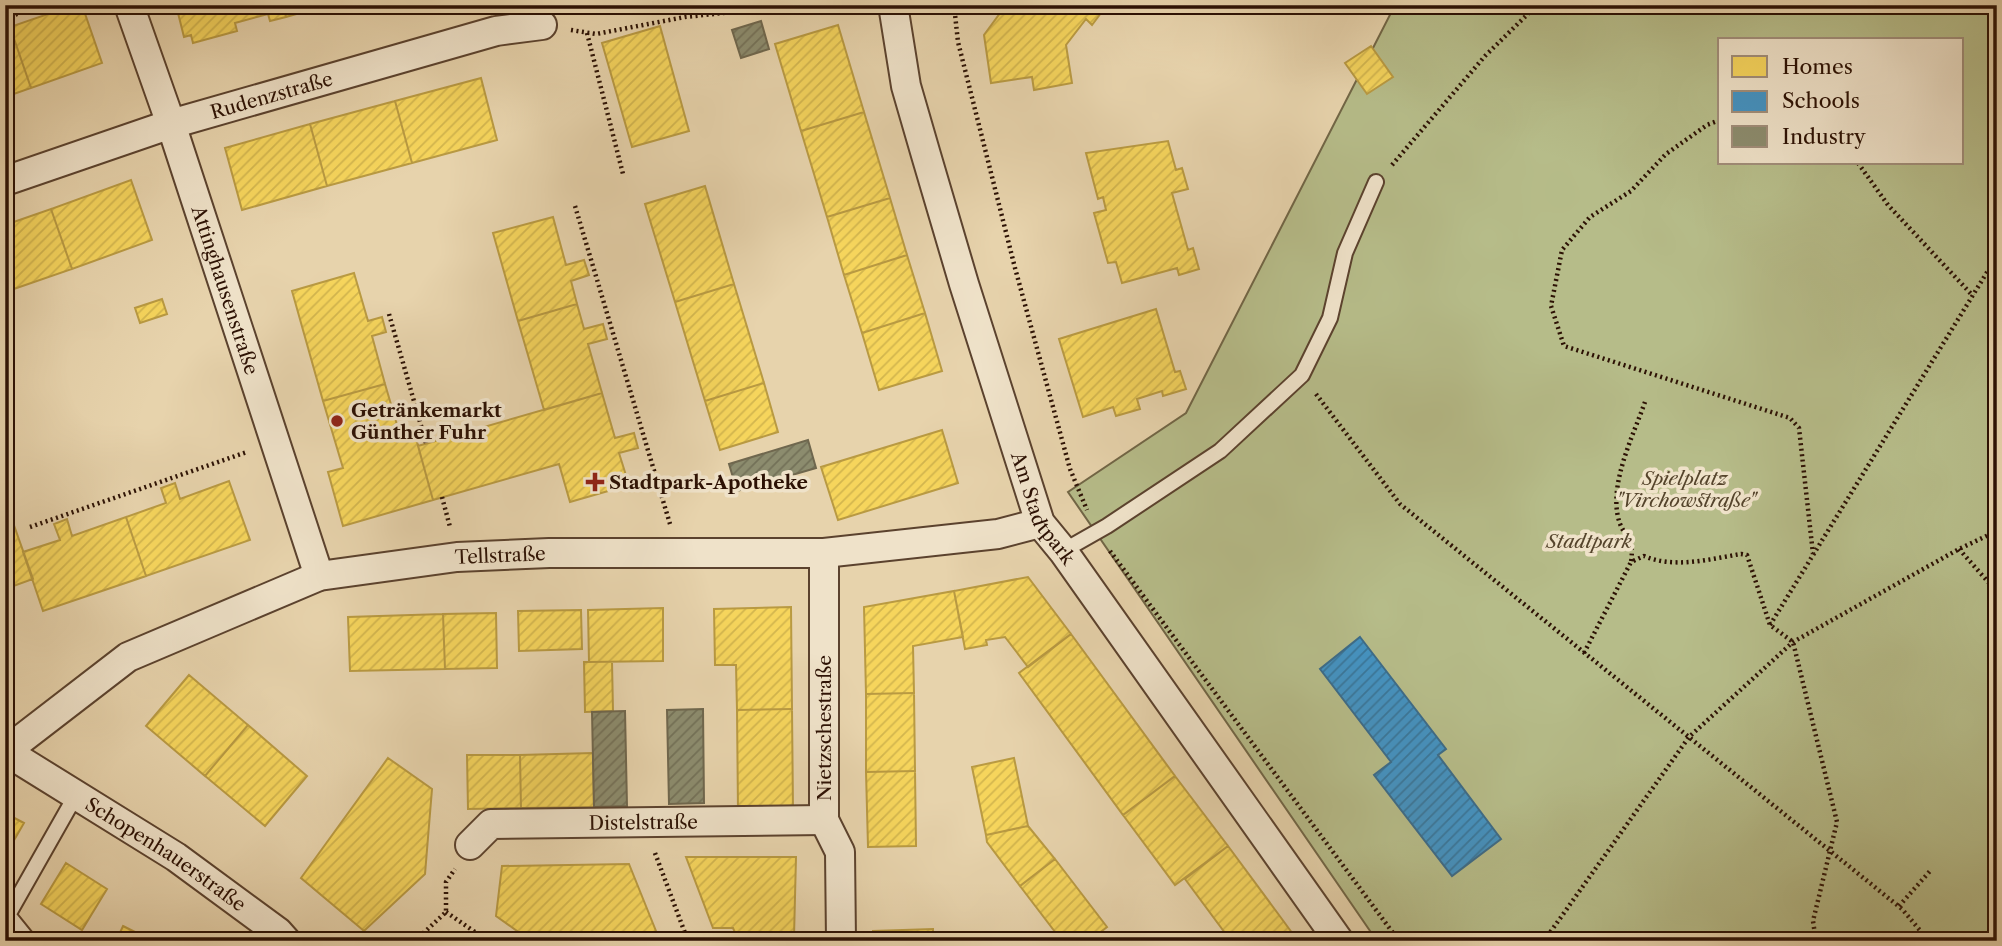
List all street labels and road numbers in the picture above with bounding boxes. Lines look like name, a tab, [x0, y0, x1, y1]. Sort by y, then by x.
street label: Rudenzstraße	[208, 67, 335, 124]
street label: Attinghausenstraße	[186, 202, 263, 378]
street label: Am Stadtpark	[1006, 448, 1080, 570]
street label: Tellstraße	[454, 542, 546, 569]
street label: Nietzschestraße	[813, 655, 836, 801]
street label: Schopenhauerstraße	[81, 793, 250, 916]
street label: Distelstraße	[589, 811, 698, 835]

